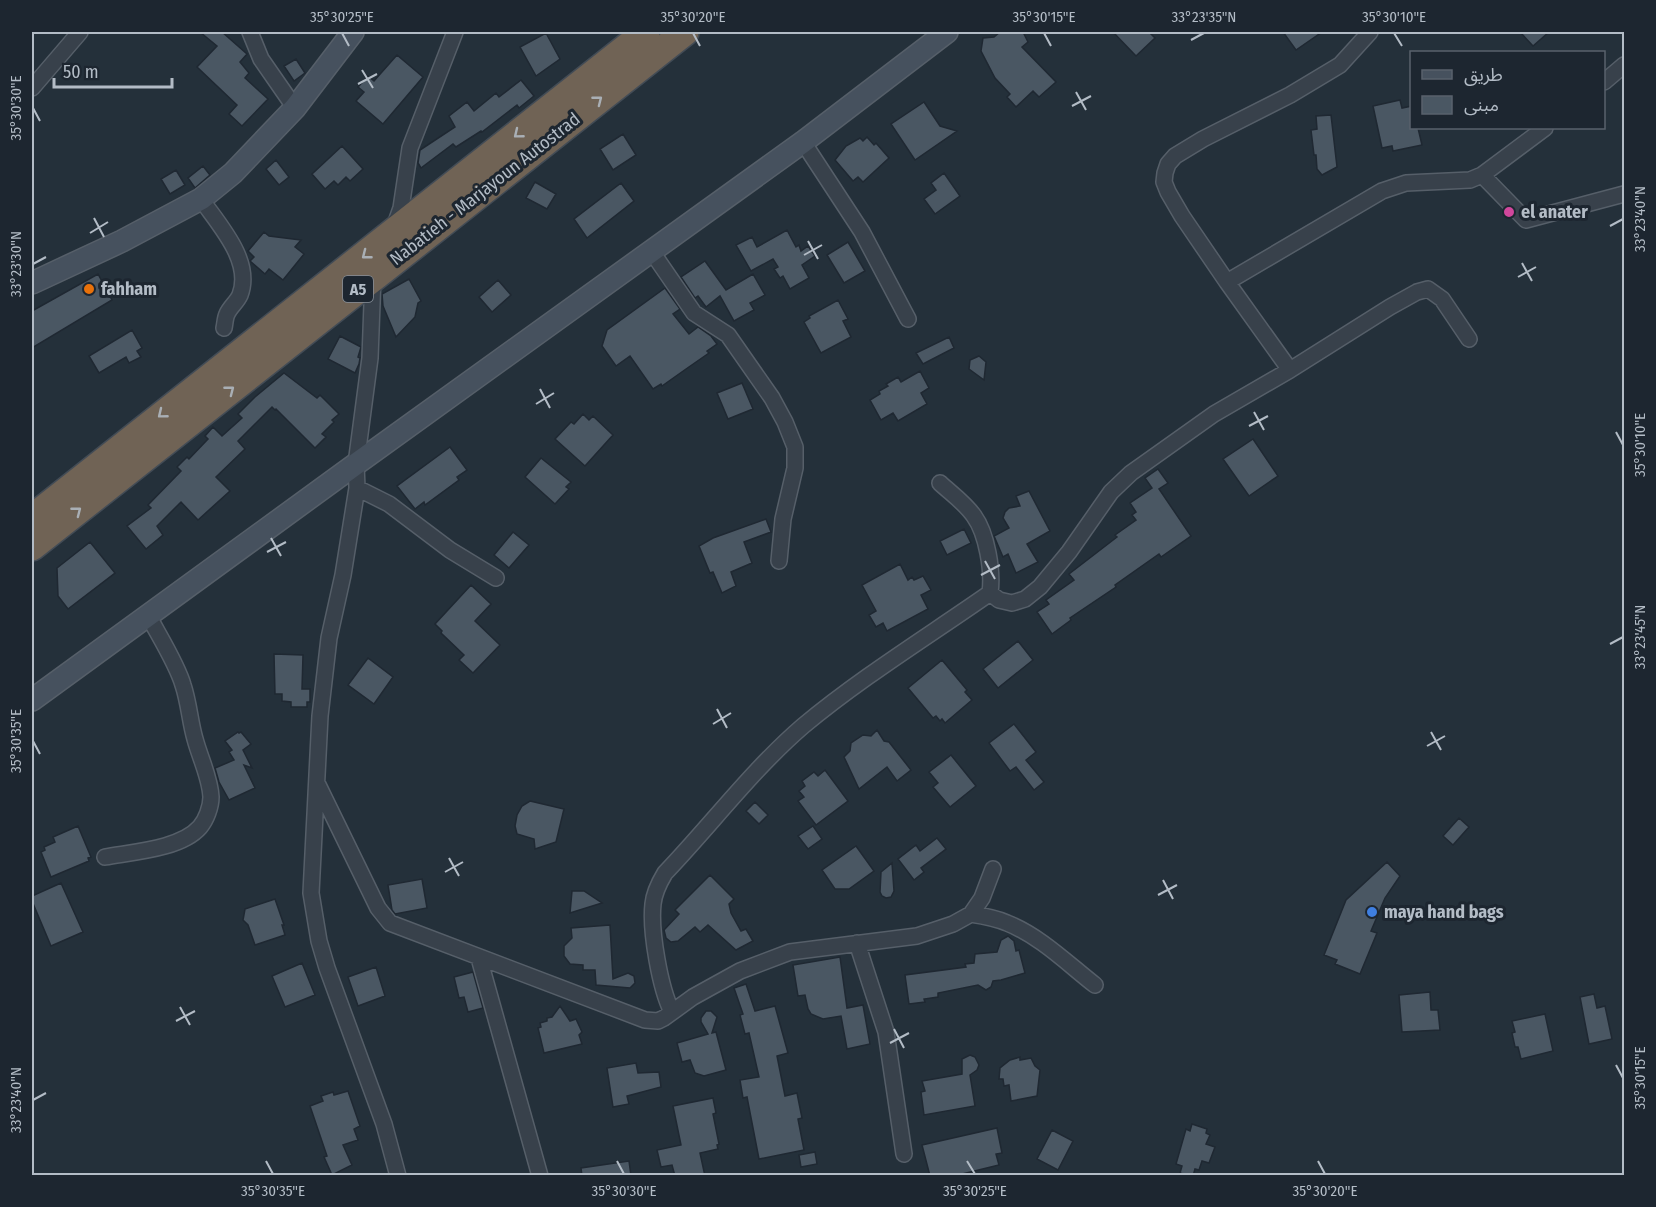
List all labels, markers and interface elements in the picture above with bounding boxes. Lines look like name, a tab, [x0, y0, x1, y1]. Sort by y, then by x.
text: 35°30'25"E	[310, 8, 374, 26]
text: 35°30'20"E	[661, 8, 725, 26]
text: 35°30'15"E	[1013, 8, 1076, 26]
text: 33°23'35"N	[1172, 8, 1236, 26]
text: 35°30'10"E	[1362, 8, 1426, 26]
scale bar	[54, 51, 172, 89]
legend	[1410, 51, 1605, 129]
text: 50 m	[63, 61, 99, 83]
text: طريق	[1464, 64, 1503, 86]
text: 35°30'30"E	[7, 75, 25, 141]
text: مبنى	[1464, 94, 1499, 116]
one-way arrow	[591, 97, 602, 108]
street label: Nabatieh - Marjayoun Autostrad	[386, 108, 584, 270]
one-way arrow	[514, 126, 525, 137]
text: 33°23'40"N	[1631, 186, 1649, 252]
place label: el anater	[1521, 201, 1588, 223]
marker: el anater	[1502, 205, 1516, 219]
text: 33°23'30"N	[7, 231, 25, 297]
one-way arrow	[361, 248, 372, 259]
road number: A5	[343, 276, 373, 302]
place label: fahham	[101, 278, 157, 300]
marker: fahham	[82, 282, 96, 296]
one-way arrow	[223, 386, 234, 397]
one-way arrow	[158, 406, 169, 417]
text: 35°30'10"E	[1631, 413, 1649, 477]
one-way arrow	[71, 508, 82, 519]
text: 33°23'45"N	[1631, 605, 1649, 669]
text: 35°30'35"E	[7, 709, 25, 773]
place label: maya hand bags	[1384, 901, 1504, 923]
marker: maya hand bags	[1365, 905, 1379, 919]
text: 35°30'15"E	[1631, 1047, 1649, 1110]
text: 33°23'40"N	[7, 1067, 25, 1133]
text: 35°30'35"E	[241, 1182, 305, 1200]
text: 35°30'30"E	[591, 1182, 657, 1200]
text: 35°30'25"E	[943, 1182, 1007, 1200]
text: 35°30'20"E	[1293, 1182, 1357, 1200]

